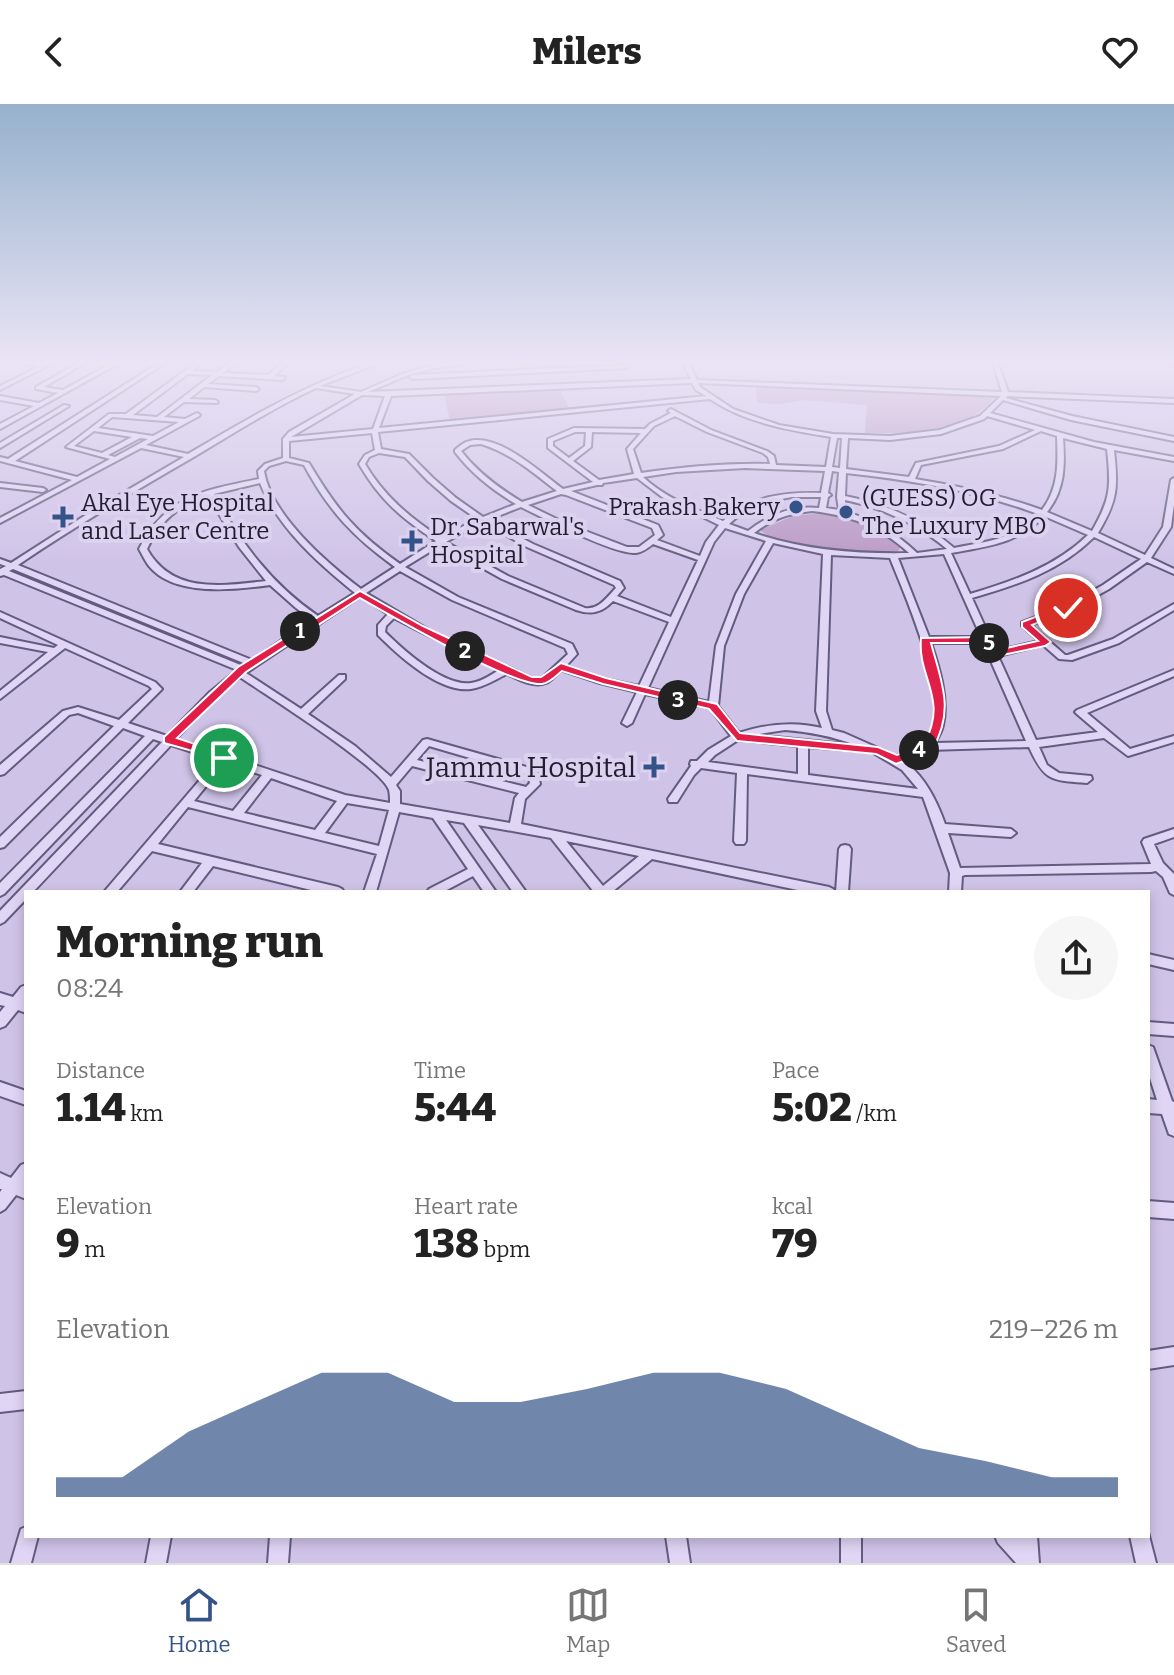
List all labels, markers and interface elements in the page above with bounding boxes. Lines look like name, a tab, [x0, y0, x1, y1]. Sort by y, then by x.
icon: back	[32, 30, 76, 74]
text: Milers	[532, 30, 642, 74]
icon: heart	[1098, 30, 1142, 74]
place label: (GUESS) OG The Luxury MBO	[862, 484, 1047, 540]
place label: Akal Eye Hospital and Laser Centre	[81, 489, 274, 545]
place label: Prakash Bakery	[608, 493, 780, 521]
marker: Prakash Bakery	[787, 498, 805, 516]
marker: (GUESS) OG The Luxury MBO	[837, 503, 855, 521]
marker: Akal Eye Hospital and Laser Centre	[52, 506, 74, 528]
place label: Dr. Sabarwal's Hospital	[430, 513, 585, 569]
marker: Dr. Sabarwal's Hospital	[401, 530, 423, 552]
pin	[1034, 574, 1102, 642]
icon: check	[1046, 586, 1090, 630]
pin: 1	[280, 611, 320, 651]
text: 1	[295, 617, 305, 644]
pin: 5	[969, 623, 1009, 663]
text: 5	[983, 629, 995, 656]
pin: 2	[445, 631, 485, 671]
text: 2	[459, 637, 471, 664]
pin: 3	[658, 680, 698, 720]
text: 3	[672, 686, 684, 713]
pin	[190, 724, 258, 792]
pin: 4	[899, 730, 939, 770]
icon: arrive	[202, 736, 246, 780]
text: 4	[912, 736, 926, 763]
place label: Jammu Hospital	[425, 751, 636, 784]
marker: Jammu Hospital	[643, 756, 665, 778]
text: Morning run	[56, 916, 323, 969]
button: share	[1034, 916, 1118, 1000]
text: 08:24	[56, 973, 123, 1004]
text: Distance	[56, 1057, 145, 1084]
text: Time	[414, 1057, 466, 1084]
text: Pace	[772, 1057, 820, 1084]
text: 1.14	[56, 1084, 126, 1132]
text: 5:44	[414, 1084, 496, 1132]
text: 5:02	[772, 1084, 852, 1132]
text: km	[126, 1100, 163, 1127]
text: /km	[852, 1100, 897, 1127]
text: Elevation	[56, 1193, 152, 1220]
text: Heart rate	[414, 1193, 518, 1220]
text: kcal	[772, 1193, 813, 1220]
text: 9	[56, 1220, 80, 1268]
text: 138	[414, 1220, 479, 1268]
text: 79	[772, 1220, 818, 1268]
text: m	[80, 1236, 105, 1263]
text: bpm	[479, 1236, 530, 1263]
text: Elevation	[56, 1314, 169, 1345]
text: 219–226 m	[989, 1314, 1118, 1345]
tab: Home	[168, 1583, 231, 1658]
tab: Map	[566, 1583, 610, 1658]
tab: Saved	[946, 1583, 1006, 1658]

